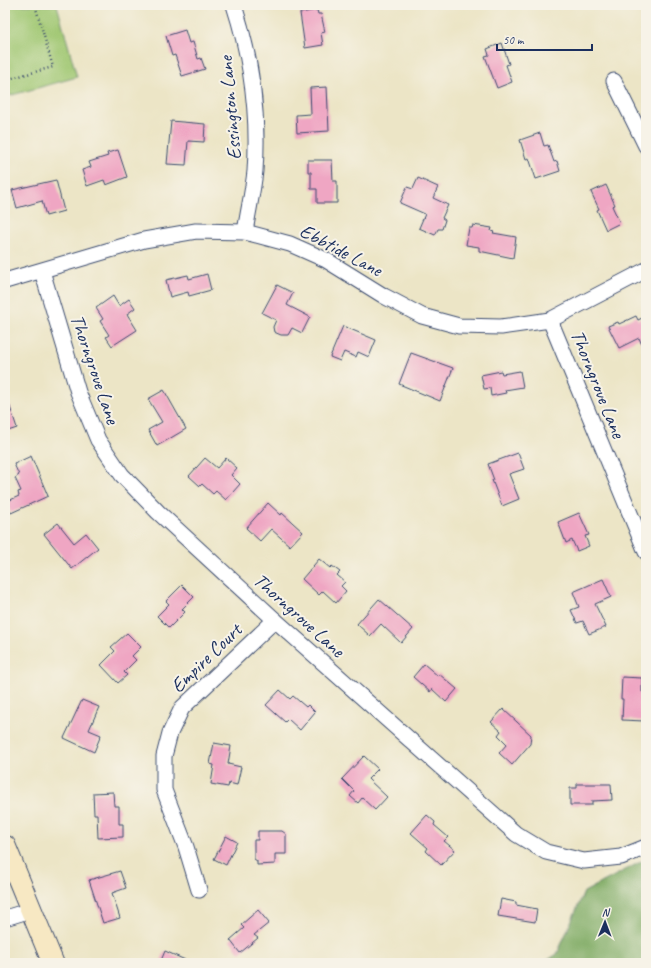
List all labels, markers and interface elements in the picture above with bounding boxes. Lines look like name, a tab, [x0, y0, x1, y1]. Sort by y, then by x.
scale bar	[497, 26, 592, 52]
text: 50 m	[503, 32, 525, 48]
street label: Essington Lane	[213, 54, 247, 161]
street label: Ebbtide Lane	[296, 218, 388, 283]
street label: Thorngrove Lane	[65, 311, 126, 428]
street label: Thorngrove Lane	[565, 326, 632, 443]
street label: Thorngrove Lane	[248, 568, 351, 663]
street label: Empire Court	[165, 616, 249, 698]
north arrow	[585, 902, 625, 942]
text: N	[602, 905, 611, 919]

